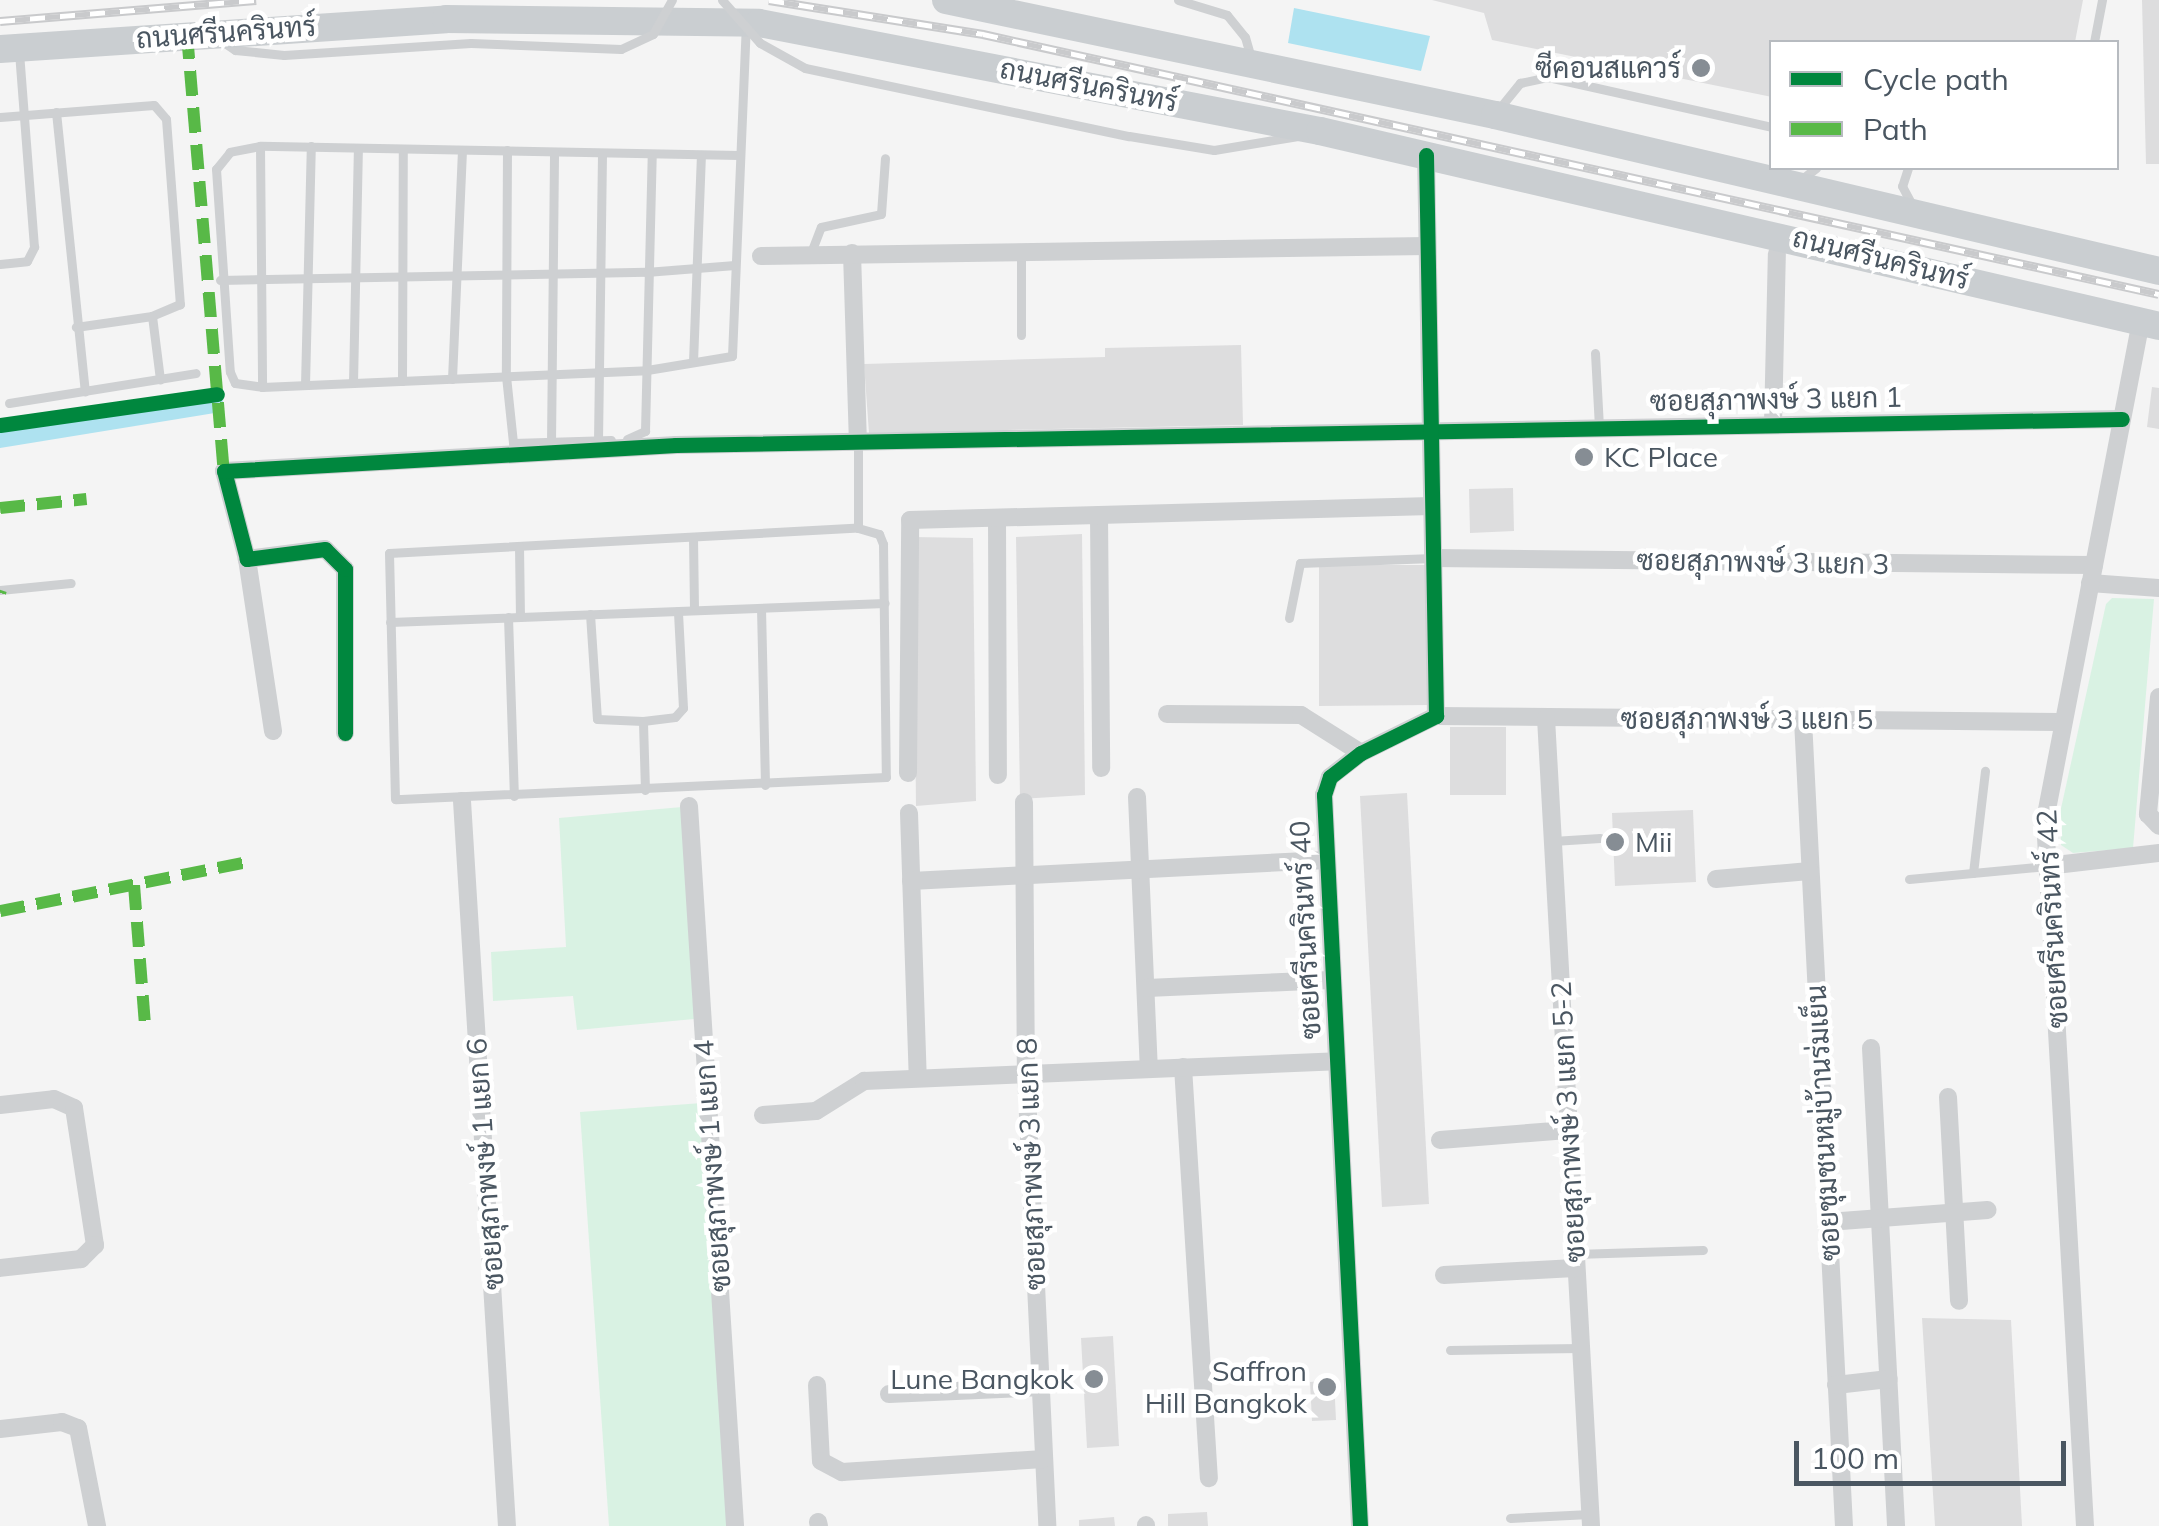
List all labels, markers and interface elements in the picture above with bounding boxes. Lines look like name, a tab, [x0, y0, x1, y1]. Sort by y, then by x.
street label: ถนนศรีนครินทร์	[135, 9, 317, 55]
legend	[1769, 40, 2119, 170]
street label: ถนนศรีนครินทร์	[997, 51, 1181, 119]
place label: ซีคอนสแควร์	[1535, 51, 1681, 85]
marker: ซีคอนสแควร์	[1690, 57, 1712, 79]
text: Cycle path	[1863, 60, 2009, 98]
text: Path	[1863, 110, 1928, 148]
street label: ถนนศรีนครินทร์	[1789, 220, 1973, 296]
street label: ซอยสุภาพงษ์ 3 แยก 1	[1649, 380, 1903, 418]
place label: KC Place	[1604, 440, 1718, 474]
marker: KC Place	[1573, 446, 1595, 468]
street label: ซอยสุภาพงษ์ 3 แยก 3	[1636, 543, 1890, 581]
street label: ซอยสุภาพงษ์ 3 แยก 5	[1621, 702, 1873, 736]
street label: ซอยศรีนครินทร์ 42	[2029, 809, 2075, 1029]
street label: ซอยศรีนครินทร์ 40	[1282, 820, 1328, 1040]
place label: Mii	[1635, 825, 1672, 859]
marker: Mii	[1604, 831, 1626, 853]
street label: ซอยสุภาพงษ์ 3 แยก 5-2	[1544, 981, 1592, 1263]
street label: ซอยชุมชนหมู่บ้านร่มเย็น	[1799, 984, 1847, 1262]
street label: ซอยสุภาพงษ์ 1 แยก 6	[459, 1037, 511, 1291]
street label: ซอยสุภาพงษ์ 3 แยก 8	[1010, 1037, 1052, 1291]
street label: ซอยสุภาพงษ์ 1 แยก 4	[686, 1039, 738, 1293]
place label: Saffron Hill Bangkok	[1145, 1354, 1307, 1420]
place label: Lune Bangkok	[890, 1362, 1074, 1396]
marker: Lune Bangkok	[1083, 1368, 1105, 1390]
marker: Saffron Hill Bangkok	[1316, 1376, 1338, 1398]
scale bar	[1799, 1421, 2072, 1483]
text: 100 m	[1811, 1439, 1899, 1477]

